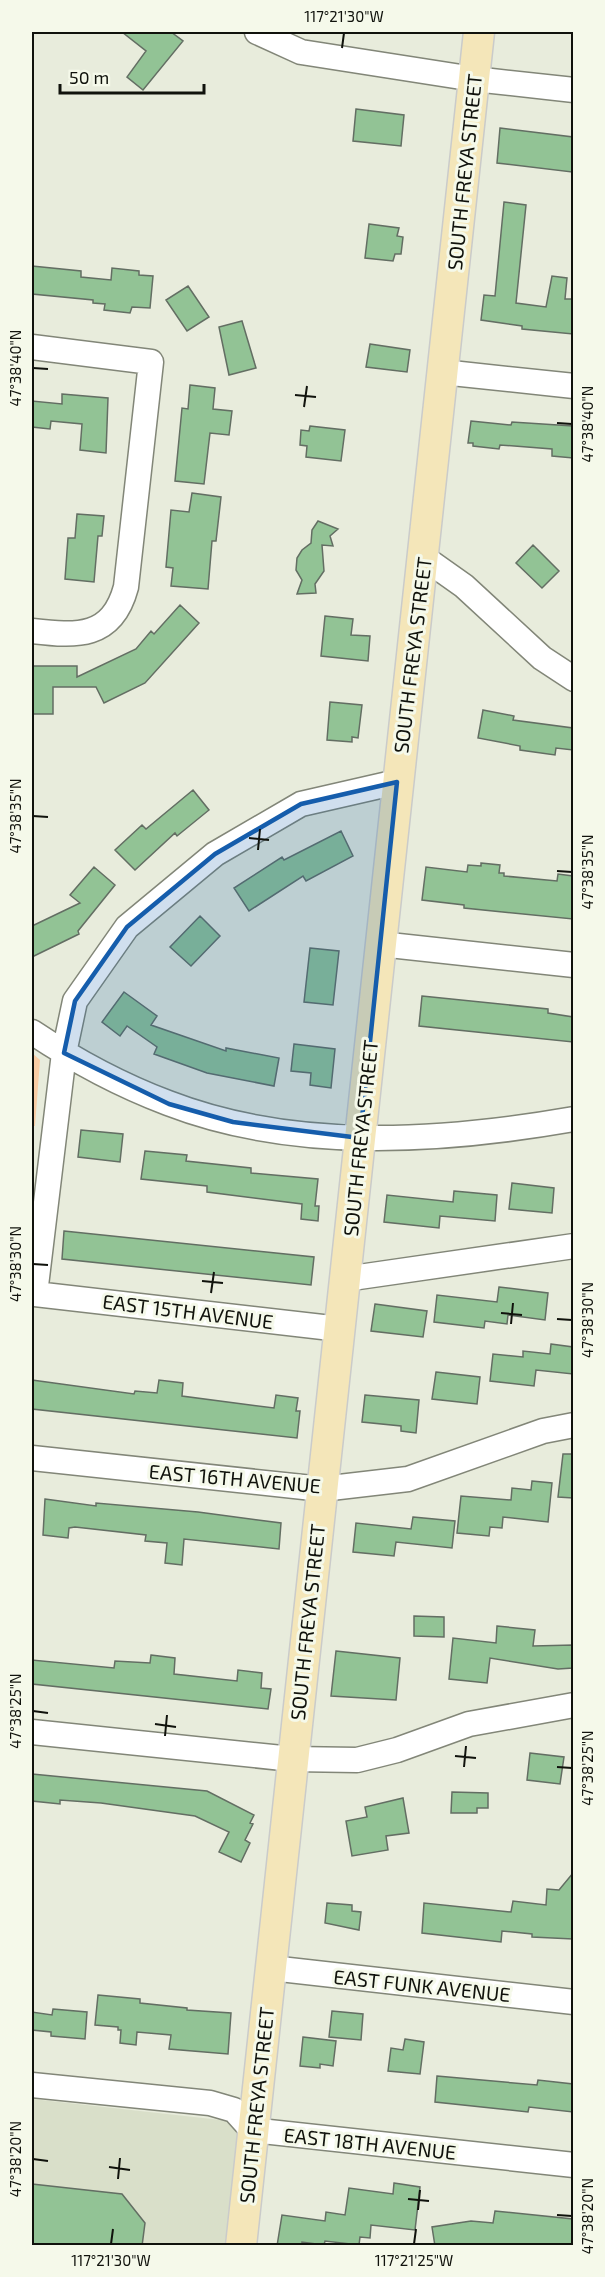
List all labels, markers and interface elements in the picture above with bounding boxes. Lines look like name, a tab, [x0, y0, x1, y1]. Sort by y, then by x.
text: 117°21'30"W	[304, 7, 384, 25]
scale bar	[60, 57, 204, 95]
text: 50 m	[69, 66, 109, 88]
street label: SOUTH FREYA STREET	[442, 72, 486, 272]
text: 47°38'40"N	[6, 330, 24, 406]
text: 47°38'40"N	[578, 386, 596, 462]
street label: SOUTH FREYA STREET	[388, 555, 436, 755]
text: 47°38'35"N	[6, 778, 24, 854]
text: 47°38'35"N	[578, 834, 596, 910]
street label: SOUTH FREYA STREET	[338, 1038, 382, 1238]
text: 47°38'30"N	[6, 1226, 24, 1302]
text: 47°38'30"N	[578, 1282, 596, 1358]
street label: EAST 15TH AVENUE	[101, 1289, 275, 1333]
street label: EAST 16TH AVENUE	[148, 1459, 322, 1497]
street label: SOUTH FREYA STREET	[285, 1522, 329, 1722]
text: 47°38'25"N	[6, 1673, 24, 1749]
text: 47°38'25"N	[578, 1730, 596, 1806]
street label: EAST FUNK AVENUE	[332, 1964, 512, 2006]
street label: SOUTH FREYA STREET	[234, 2005, 278, 2205]
text: 47°38'20"N	[6, 2121, 24, 2197]
street label: EAST 18TH AVENUE	[283, 2122, 457, 2164]
text: 47°38'20"N	[578, 2178, 596, 2254]
text: 117°21'30"W	[71, 2251, 151, 2269]
text: 117°21'25"W	[375, 2251, 453, 2269]

